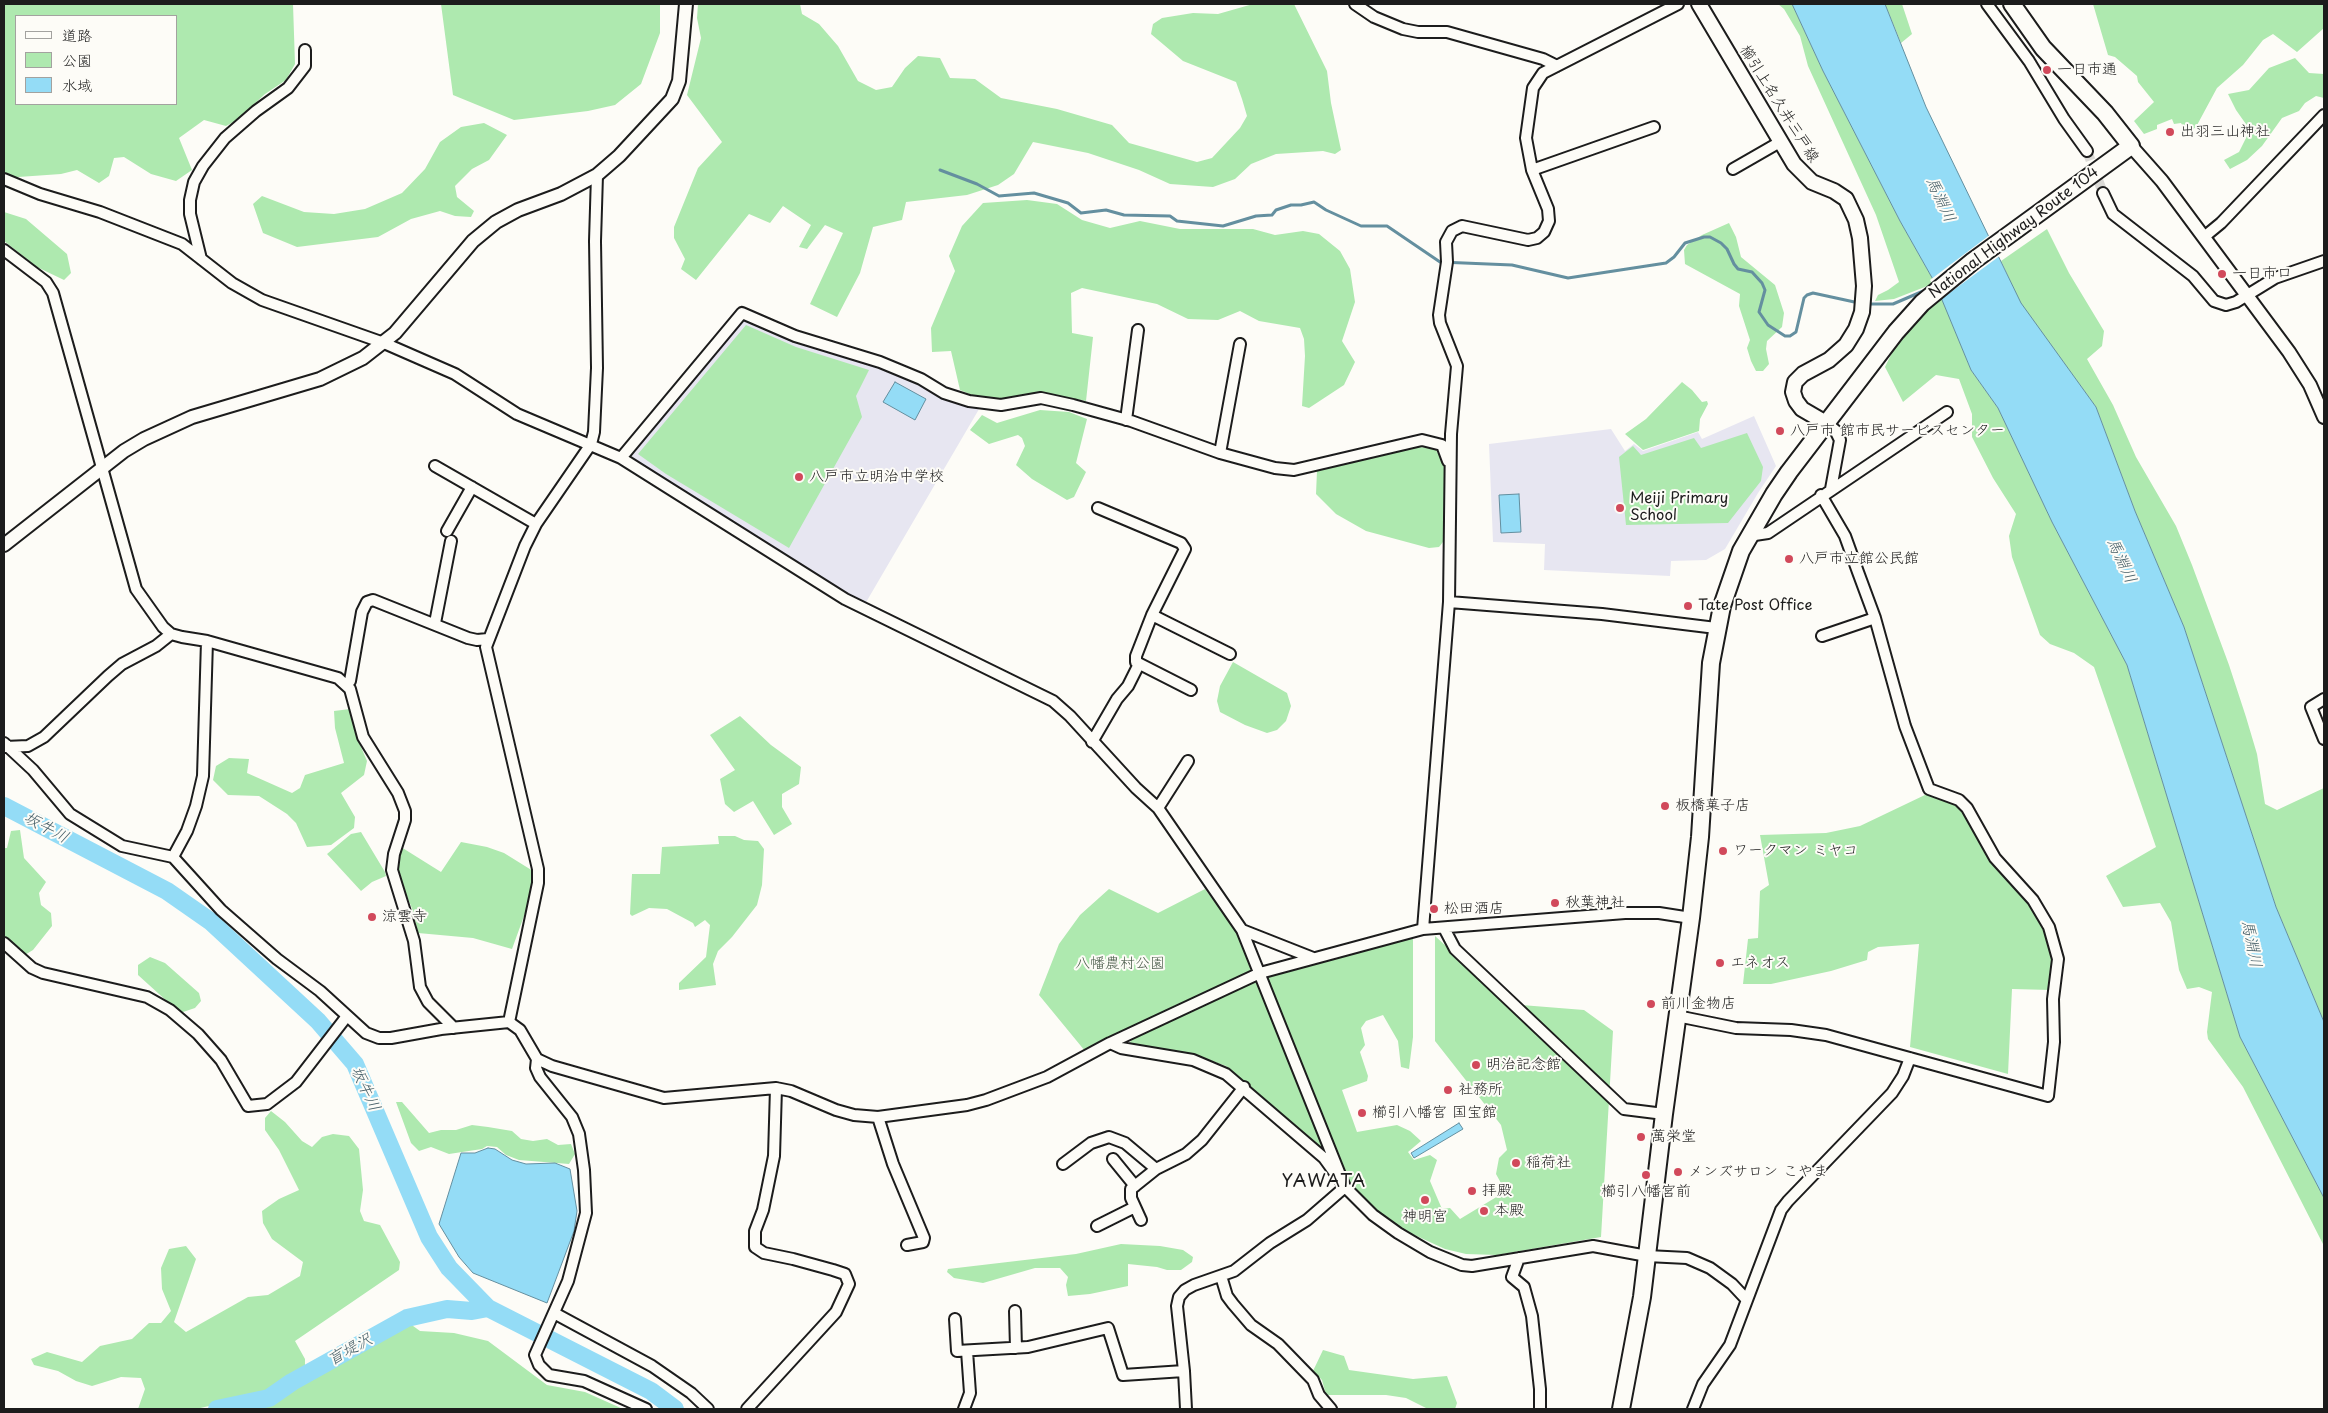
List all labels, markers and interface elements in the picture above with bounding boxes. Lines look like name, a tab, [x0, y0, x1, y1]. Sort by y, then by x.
legend	[15, 15, 178, 105]
text: 道路	[62, 23, 92, 46]
street label: 櫛引上名久井三戸線	[1736, 42, 1822, 166]
text: 公園	[62, 48, 92, 71]
place label: 一日市通	[2057, 61, 2117, 79]
marker: 一日市通	[2041, 64, 2053, 76]
text: 水域	[62, 73, 92, 96]
place label: 出羽三山神社	[2180, 123, 2270, 141]
marker: 出羽三山神社	[2164, 126, 2176, 138]
street label: National Highway Route 104	[1926, 163, 2102, 303]
water label: 馬淵川	[1921, 174, 1959, 226]
place label: 一日市口	[2232, 265, 2292, 283]
marker: 一日市口	[2216, 268, 2228, 280]
place label: 八戸市 館市民サービスセンター	[1790, 422, 2005, 440]
marker: 八戸市 館市民サービスセンター	[1774, 425, 1786, 437]
place label: 八戸市立明治中学校	[809, 468, 944, 486]
marker: 八戸市立明治中学校	[793, 471, 805, 483]
place label: Meiji Primary School	[1630, 490, 1728, 525]
marker: Meiji Primary School	[1614, 502, 1626, 514]
water label: 馬淵川	[2102, 535, 2140, 587]
place label: 八戸市立館公民館	[1799, 550, 1919, 568]
marker: 八戸市立館公民館	[1783, 553, 1795, 565]
place label: Tate Post Office	[1698, 597, 1812, 615]
marker: Tate Post Office	[1682, 600, 1694, 612]
place label: 板橋菓子店	[1675, 797, 1750, 815]
marker: 板橋菓子店	[1659, 800, 1671, 812]
water label: 坂牛川	[20, 808, 72, 848]
place label: ワークマン ミヤコ	[1733, 842, 1858, 860]
marker: ワークマン ミヤコ	[1717, 845, 1729, 857]
place label: 秋葉神社	[1565, 894, 1625, 912]
marker: 秋葉神社	[1549, 897, 1561, 909]
place label: 松田酒店	[1444, 900, 1504, 918]
marker: 松田酒店	[1428, 903, 1440, 915]
place label: 涼雲寺	[382, 908, 427, 926]
marker: 涼雲寺	[366, 911, 378, 923]
water label: 馬淵川	[2237, 919, 2265, 969]
place label: エネオス	[1730, 954, 1790, 972]
park label: 八幡農村公園	[1075, 955, 1165, 973]
marker: エネオス	[1714, 957, 1726, 969]
place label: 前川金物店	[1661, 995, 1736, 1013]
marker: 前川金物店	[1645, 998, 1657, 1010]
place label: 明治記念館	[1486, 1056, 1561, 1074]
marker: 明治記念館	[1470, 1059, 1482, 1071]
water label: 坂牛川	[346, 1063, 384, 1115]
place label: 社務所	[1458, 1081, 1503, 1099]
marker: 社務所	[1442, 1084, 1454, 1096]
place label: 櫛引八幡宮 国宝館	[1372, 1104, 1497, 1122]
marker: 櫛引八幡宮 国宝館	[1356, 1107, 1368, 1119]
place label: 萬栄堂	[1651, 1128, 1696, 1146]
marker: 萬栄堂	[1635, 1131, 1647, 1143]
place label: 稲荷社	[1526, 1154, 1571, 1172]
marker: 稲荷社	[1510, 1157, 1522, 1169]
place label: メンズサロン こやま	[1688, 1163, 1828, 1181]
marker: メンズサロン こやま	[1672, 1166, 1684, 1178]
marker: 櫛引八幡宮前	[1640, 1169, 1652, 1181]
district label: YAWATA	[1281, 1171, 1367, 1193]
place label: 拝殿	[1482, 1182, 1512, 1200]
place label: 櫛引八幡宮前	[1601, 1183, 1691, 1201]
marker: 拝殿	[1466, 1185, 1478, 1197]
marker: 神明宮	[1419, 1194, 1431, 1206]
place label: 本殿	[1494, 1202, 1524, 1220]
marker: 本殿	[1478, 1205, 1490, 1217]
place label: 神明宮	[1403, 1208, 1447, 1226]
water label: 盲堤沢	[324, 1330, 376, 1370]

